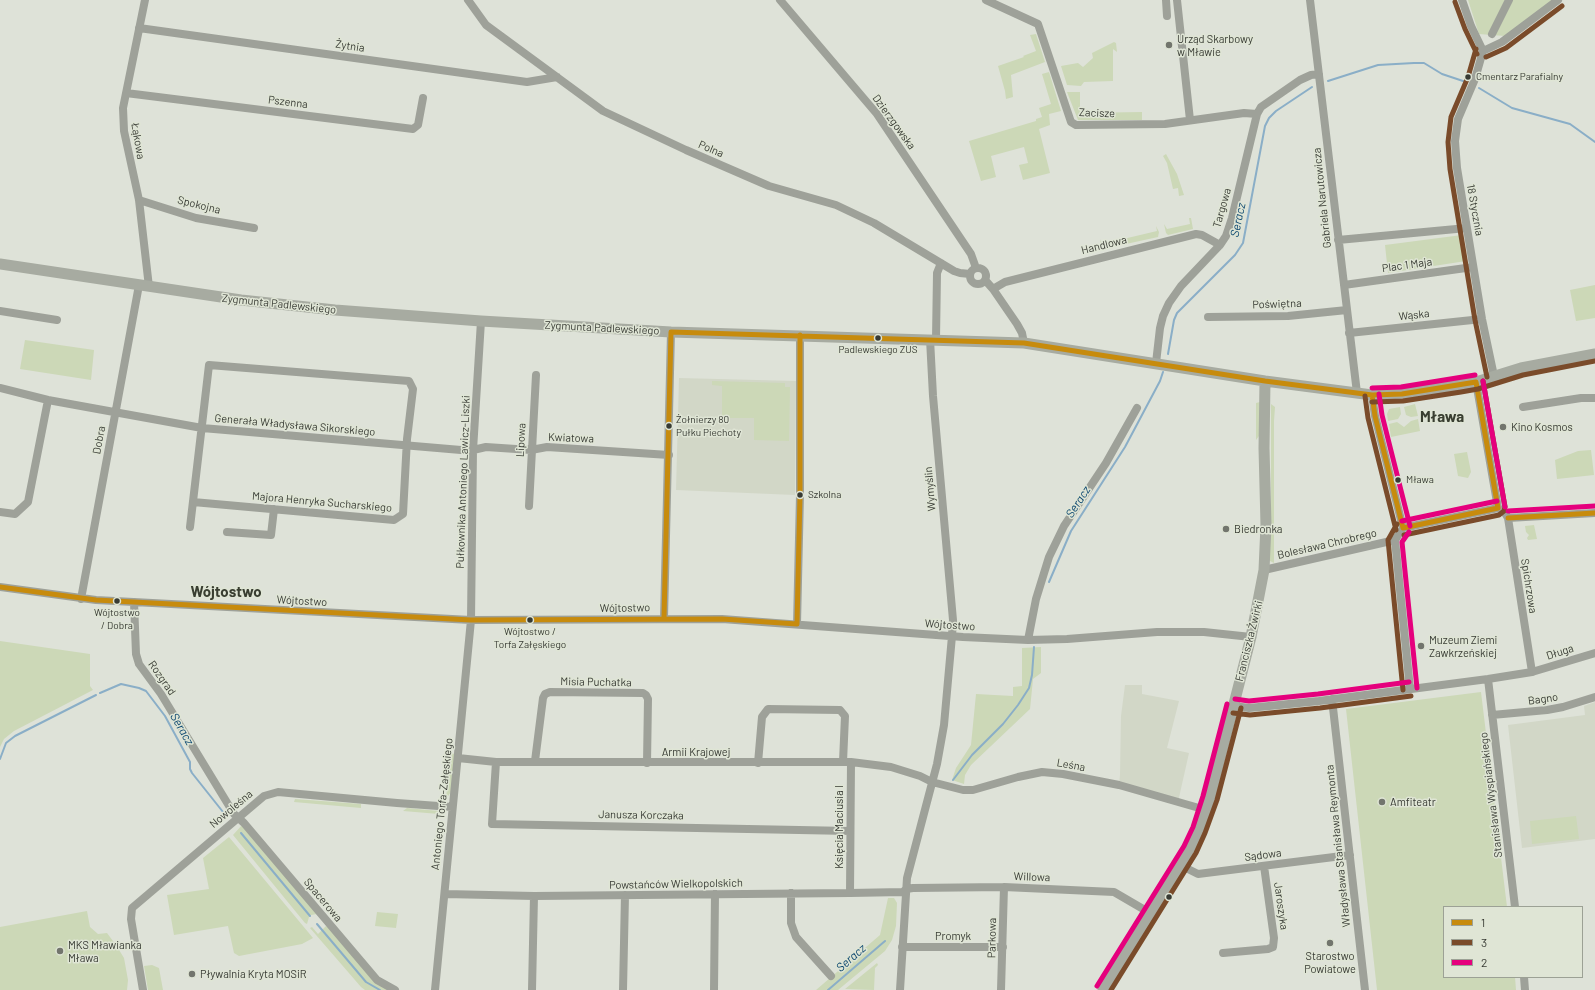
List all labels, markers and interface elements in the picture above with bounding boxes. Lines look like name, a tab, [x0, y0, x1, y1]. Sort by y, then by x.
place label: Urząd Skarbowy w Mławie	[1177, 32, 1253, 58]
street label: Żytnia	[334, 37, 366, 55]
marker: Urząd Skarbowy w Mławie	[1164, 40, 1174, 50]
place label: Cmentarz Parafialny	[1476, 71, 1563, 83]
marker: Cmentarz Parafialny	[1463, 72, 1473, 82]
street label: Dzierzgowska	[870, 92, 918, 152]
street label: Pszenna	[267, 93, 309, 111]
street label: Zacisze	[1079, 106, 1115, 120]
street label: Łąkowa	[128, 122, 148, 160]
street label: Polna	[696, 138, 726, 160]
street label: Gabriela Narutowicza	[1310, 147, 1334, 249]
street label: 18 Stycznia	[1464, 183, 1486, 237]
street label: Targowa	[1210, 187, 1234, 229]
street label: Spokojna	[176, 193, 222, 217]
water label: Seracz	[1227, 202, 1249, 238]
street label: Handlowa	[1080, 233, 1128, 257]
street label: Plac 1 Maja	[1381, 255, 1433, 275]
street label: Zygmunta Padlewskiego	[221, 291, 337, 317]
street label: Poświętna	[1252, 297, 1302, 311]
street label: Wąska	[1398, 307, 1430, 323]
street label: Zygmunta Padlewskiego	[544, 318, 660, 338]
marker: Padlewskiego ZUS	[873, 333, 883, 343]
place label: Padlewskiego ZUS	[838, 344, 918, 356]
street label: Pułkownika Antoniego Lawicz-Liszki	[453, 395, 473, 569]
district label: Mława	[1420, 408, 1464, 426]
street label: Generała Władysława Sikorskiego	[214, 411, 376, 439]
place label: Żołnierzy 80 Pułku Piechoty	[676, 414, 741, 438]
place label: Kino Kosmos	[1511, 420, 1573, 434]
marker: Żołnierzy 80 Pułku Piechoty	[664, 421, 674, 431]
marker: Kino Kosmos	[1498, 422, 1508, 432]
street label: Lipowa	[514, 423, 528, 457]
street label: Dobra	[90, 425, 108, 455]
street label: Kwiatowa	[548, 431, 594, 445]
street label: Wymyślin	[921, 466, 939, 512]
place label: Mława	[1406, 474, 1434, 486]
marker: Mława	[1393, 475, 1403, 485]
water label: Seracz	[1063, 484, 1093, 520]
street label: Majora Henryka Sucharskiego	[251, 489, 393, 515]
place label: Szkolna	[808, 489, 841, 501]
marker: Szkolna	[795, 490, 805, 500]
place label: Biedronka	[1234, 522, 1282, 536]
marker: Biedronka	[1221, 524, 1231, 534]
street label: Bolesława Chrobrego	[1276, 526, 1378, 562]
street label: Spichrzowa	[1518, 558, 1540, 614]
district label: Wójtostwo	[190, 583, 262, 601]
street label: Wójtostwo	[276, 593, 328, 609]
marker: Wójtostwo / Dobra	[112, 596, 122, 606]
street label: Franciszka Żwirki	[1233, 599, 1265, 683]
street label: Wójtostwo	[600, 601, 650, 615]
place label: Wójtostwo / Dobra	[94, 607, 140, 630]
marker: Wójtostwo / Torfa Załęskiego	[525, 615, 535, 625]
street label: Wójtostwo	[924, 617, 976, 633]
place label: Wójtostwo / Torfa Załęskiego	[494, 626, 566, 650]
place label: Muzeum Ziemi Zawkrzeńskiej	[1429, 633, 1497, 659]
marker: Muzeum Ziemi Zawkrzeńskiej	[1416, 641, 1426, 651]
street label: Długa	[1545, 641, 1575, 663]
street label: Rozgrad	[145, 658, 179, 698]
street label: Misia Puchatka	[560, 675, 632, 689]
street label: Bagno	[1527, 690, 1559, 708]
water label: Seracz	[167, 710, 197, 748]
street label: Stanisława Wyspiańskiego	[1477, 731, 1505, 859]
street label: Antoniego Torfa-Załęskiego	[428, 737, 456, 871]
street label: Armii Krajowej	[662, 745, 730, 759]
street label: Leśna	[1056, 756, 1086, 774]
street label: Władysława Stanisława Reymonta	[1323, 764, 1353, 928]
street label: Księcia Maciusia I	[832, 785, 846, 869]
street label: Nowoleśna	[207, 787, 255, 831]
place label: Amfiteatr	[1390, 795, 1436, 809]
marker: Amfiteatr	[1377, 797, 1387, 807]
street label: Janusza Korczaka	[598, 808, 684, 822]
street label: Sądowa	[1244, 846, 1282, 864]
street label: Willowa	[1013, 870, 1051, 884]
street label: Spacerowa	[301, 876, 345, 924]
street label: Powstańców Wielkopolskich	[609, 876, 743, 892]
street label: Jaroszyka	[1271, 881, 1291, 931]
unlabelled marker	[1164, 892, 1174, 902]
legend	[1443, 906, 1583, 978]
text: 1	[1481, 915, 1485, 929]
street label: Parkowa	[985, 918, 999, 958]
street label: Promyk	[935, 929, 971, 943]
text: 3	[1481, 935, 1487, 949]
place label: MKS Mławianka Mława	[68, 938, 142, 964]
marker: Starostwo Powiatowe	[1325, 938, 1335, 948]
water label: Seracz	[833, 941, 869, 975]
marker: MKS Mławianka Mława	[55, 946, 65, 956]
place label: Starostwo Powiatowe	[1304, 949, 1356, 975]
text: 2	[1481, 955, 1487, 969]
place label: Pływalnia Kryta MOSiR	[200, 967, 306, 981]
marker: Pływalnia Kryta MOSiR	[187, 969, 197, 979]

